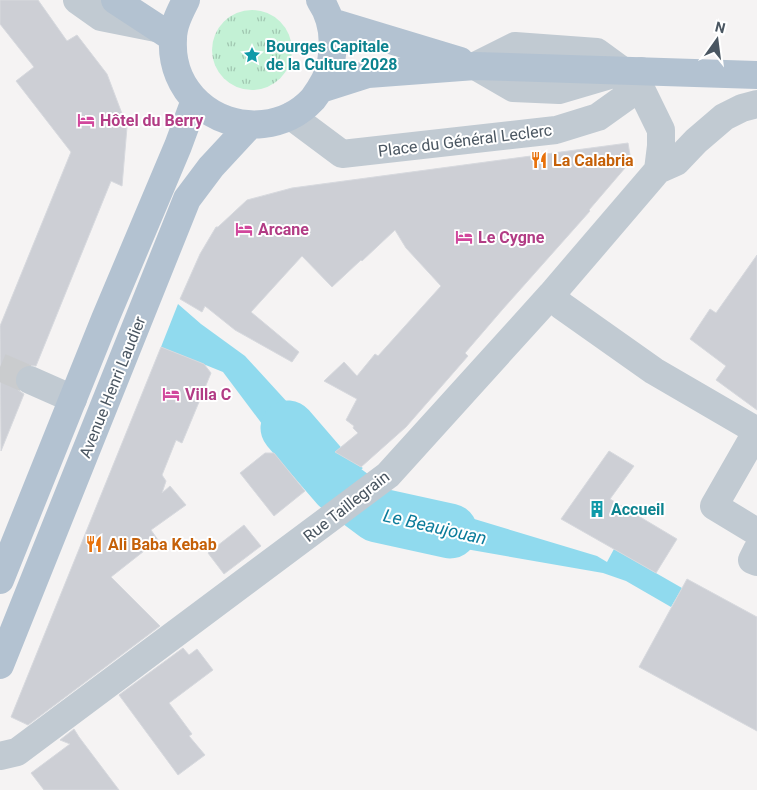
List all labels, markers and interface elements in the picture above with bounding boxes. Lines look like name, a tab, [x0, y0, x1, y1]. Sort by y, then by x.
north arrow	[692, 15, 742, 65]
text: N	[713, 18, 727, 36]
place label: Bourges Capitale de la Culture 2028	[266, 37, 397, 74]
place icon: Bourges Capitale de la Culture 2028	[242, 45, 262, 65]
hotel icon: Hôtel du Berry	[76, 110, 96, 130]
place label: Hôtel du Berry	[100, 111, 204, 130]
street label: Place du Général Leclerc	[377, 120, 553, 161]
restaurant icon: La Calabria	[529, 150, 549, 170]
place label: La Calabria	[553, 151, 634, 170]
hotel icon: Arcane	[234, 219, 254, 239]
place label: Arcane	[258, 220, 309, 239]
hotel icon: Le Cygne	[454, 227, 474, 247]
place label: Le Cygne	[478, 228, 545, 247]
street label: Avenue Henri Laudier	[75, 313, 150, 461]
hotel icon: Villa C	[161, 384, 181, 404]
place label: Villa C	[185, 385, 231, 404]
street label: Rue Taillegrain	[300, 467, 393, 546]
building icon: Accueil	[587, 499, 607, 519]
place label: Accueil	[611, 500, 665, 519]
water label: Le Beaujouan	[381, 504, 489, 549]
restaurant icon: Ali Baba Kebab	[84, 534, 104, 554]
place label: Ali Baba Kebab	[108, 535, 217, 554]

